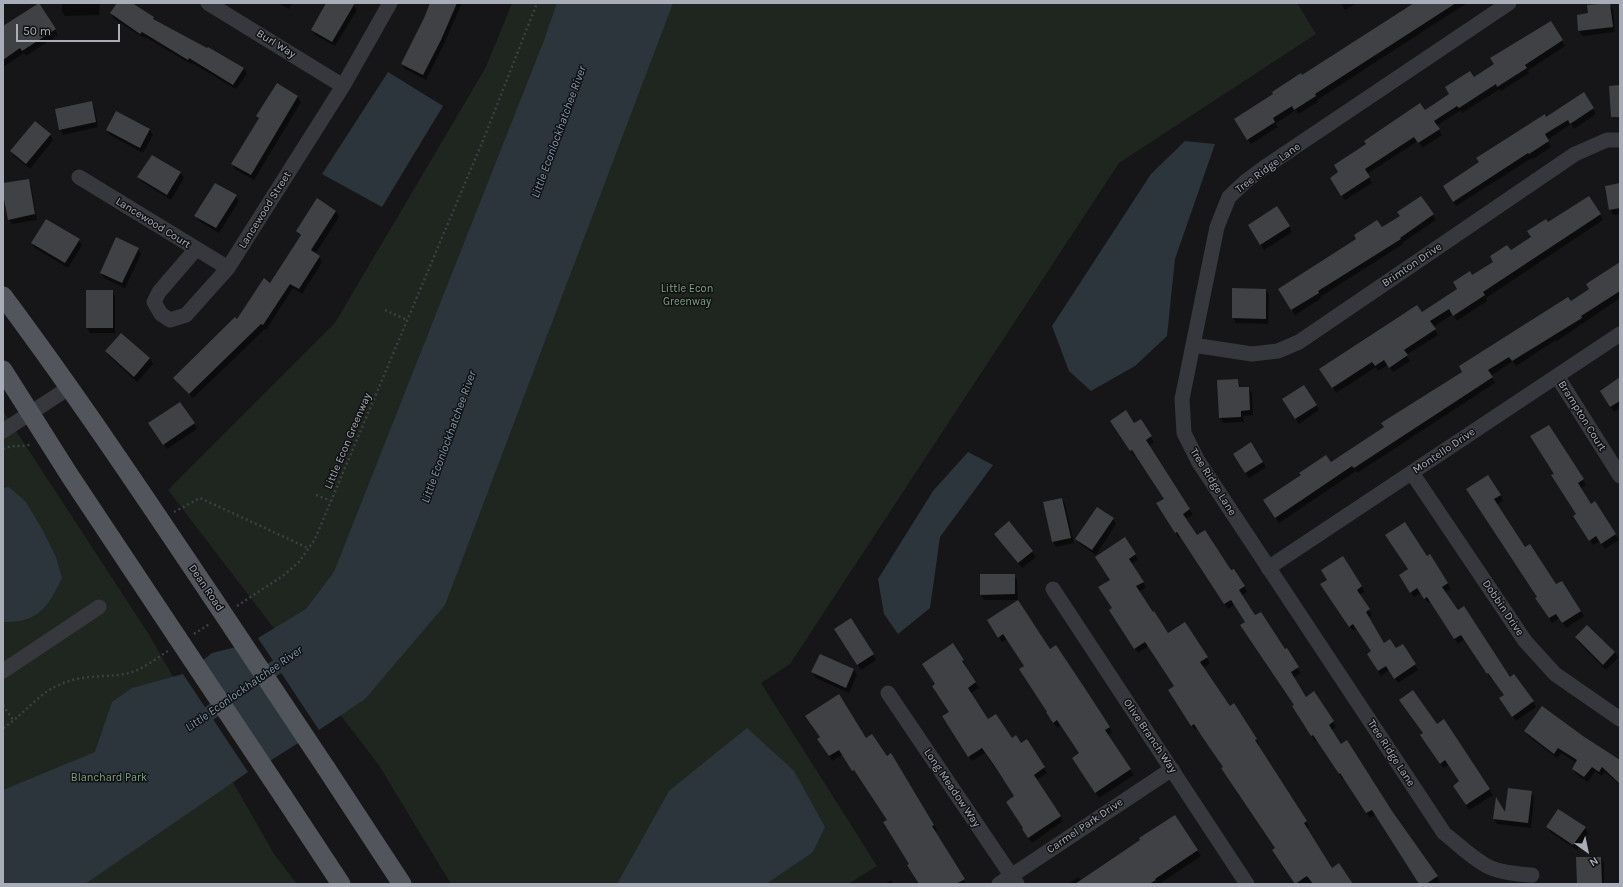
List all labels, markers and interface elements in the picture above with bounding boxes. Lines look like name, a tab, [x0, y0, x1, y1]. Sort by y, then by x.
scale bar	[18, 16, 122, 42]
text: 50 m	[23, 24, 51, 38]
street label: Burl Way	[254, 27, 298, 61]
water label: Little Econlockhatchee River	[528, 64, 590, 200]
street label: Tree Ridge Lane	[1233, 140, 1303, 196]
street label: Lancewood Street	[236, 169, 294, 251]
street label: Lancewood Court	[113, 195, 193, 251]
street label: Brimton Drive	[1380, 240, 1444, 290]
park label: Little Econ Greenway	[661, 282, 713, 308]
water label: Little Econlockhatchee River	[418, 369, 480, 505]
street label: Brampton Court	[1555, 378, 1609, 454]
street label: Little Econ Greenway	[322, 391, 374, 491]
street label: Montello Drive	[1410, 425, 1478, 477]
street label: Tree Ridge Lane	[1187, 446, 1239, 518]
street label: Dean Road	[186, 562, 226, 614]
street label: Dobbin Drive	[1479, 578, 1527, 638]
water label: Little Econlockhatchee River	[183, 643, 305, 735]
street label: Olive Branch Way	[1120, 697, 1180, 775]
street label: Tree Ridge Lane	[1364, 717, 1418, 789]
street label: Long Meadow Way	[921, 746, 983, 830]
park label: Blanchard Park	[71, 771, 147, 785]
street label: Carmel Park Drive	[1044, 796, 1126, 856]
north arrow	[1567, 831, 1607, 871]
text: N	[1587, 854, 1601, 869]

